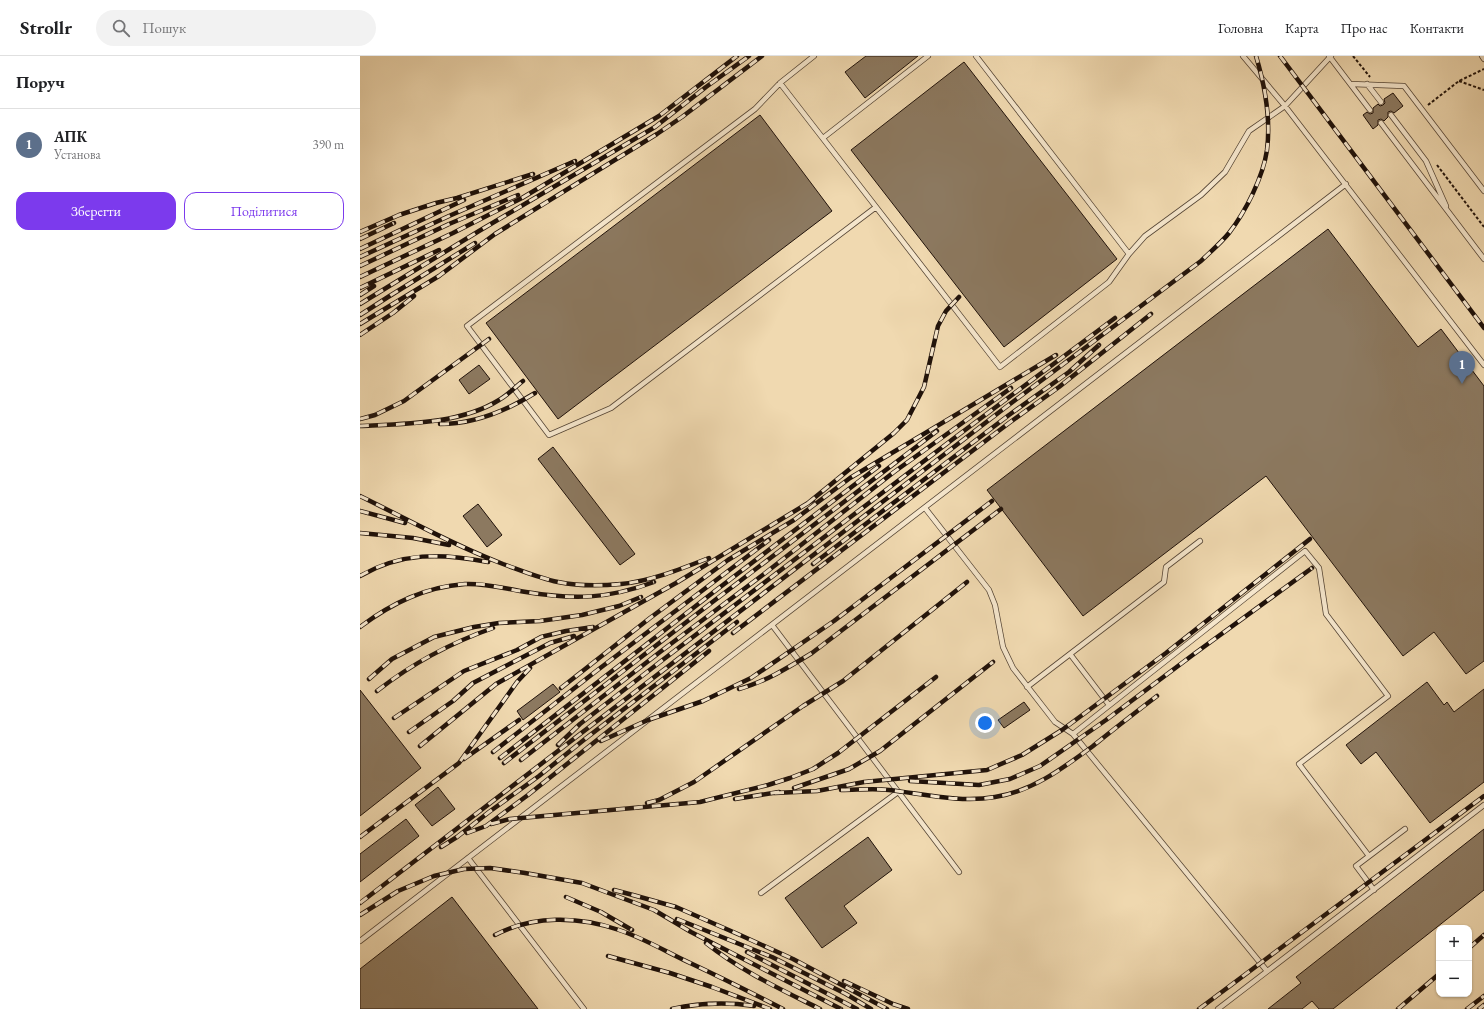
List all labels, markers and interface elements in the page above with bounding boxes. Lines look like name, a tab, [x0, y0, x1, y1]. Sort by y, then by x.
search box	[96, 10, 376, 46]
text: Strollr	[20, 15, 72, 40]
icon: search	[110, 17, 132, 39]
text: Пошук	[142, 18, 186, 37]
text: Головна	[1218, 19, 1263, 37]
text: Карта	[1285, 19, 1318, 37]
text: Про нас	[1340, 19, 1388, 37]
text: Контакти	[1410, 19, 1464, 37]
text: Поруч	[16, 71, 65, 93]
text: АПК	[54, 127, 87, 146]
text: 1	[26, 136, 32, 153]
text: 390 m	[313, 136, 344, 153]
text: Установа	[54, 146, 101, 163]
button: Зберегти	[16, 192, 176, 230]
button: Поділитися	[184, 192, 344, 230]
pin: 1	[1449, 351, 1475, 384]
your location	[975, 713, 995, 733]
map controls	[1436, 925, 1472, 997]
button: +	[1436, 925, 1472, 961]
button: −	[1436, 961, 1472, 997]

